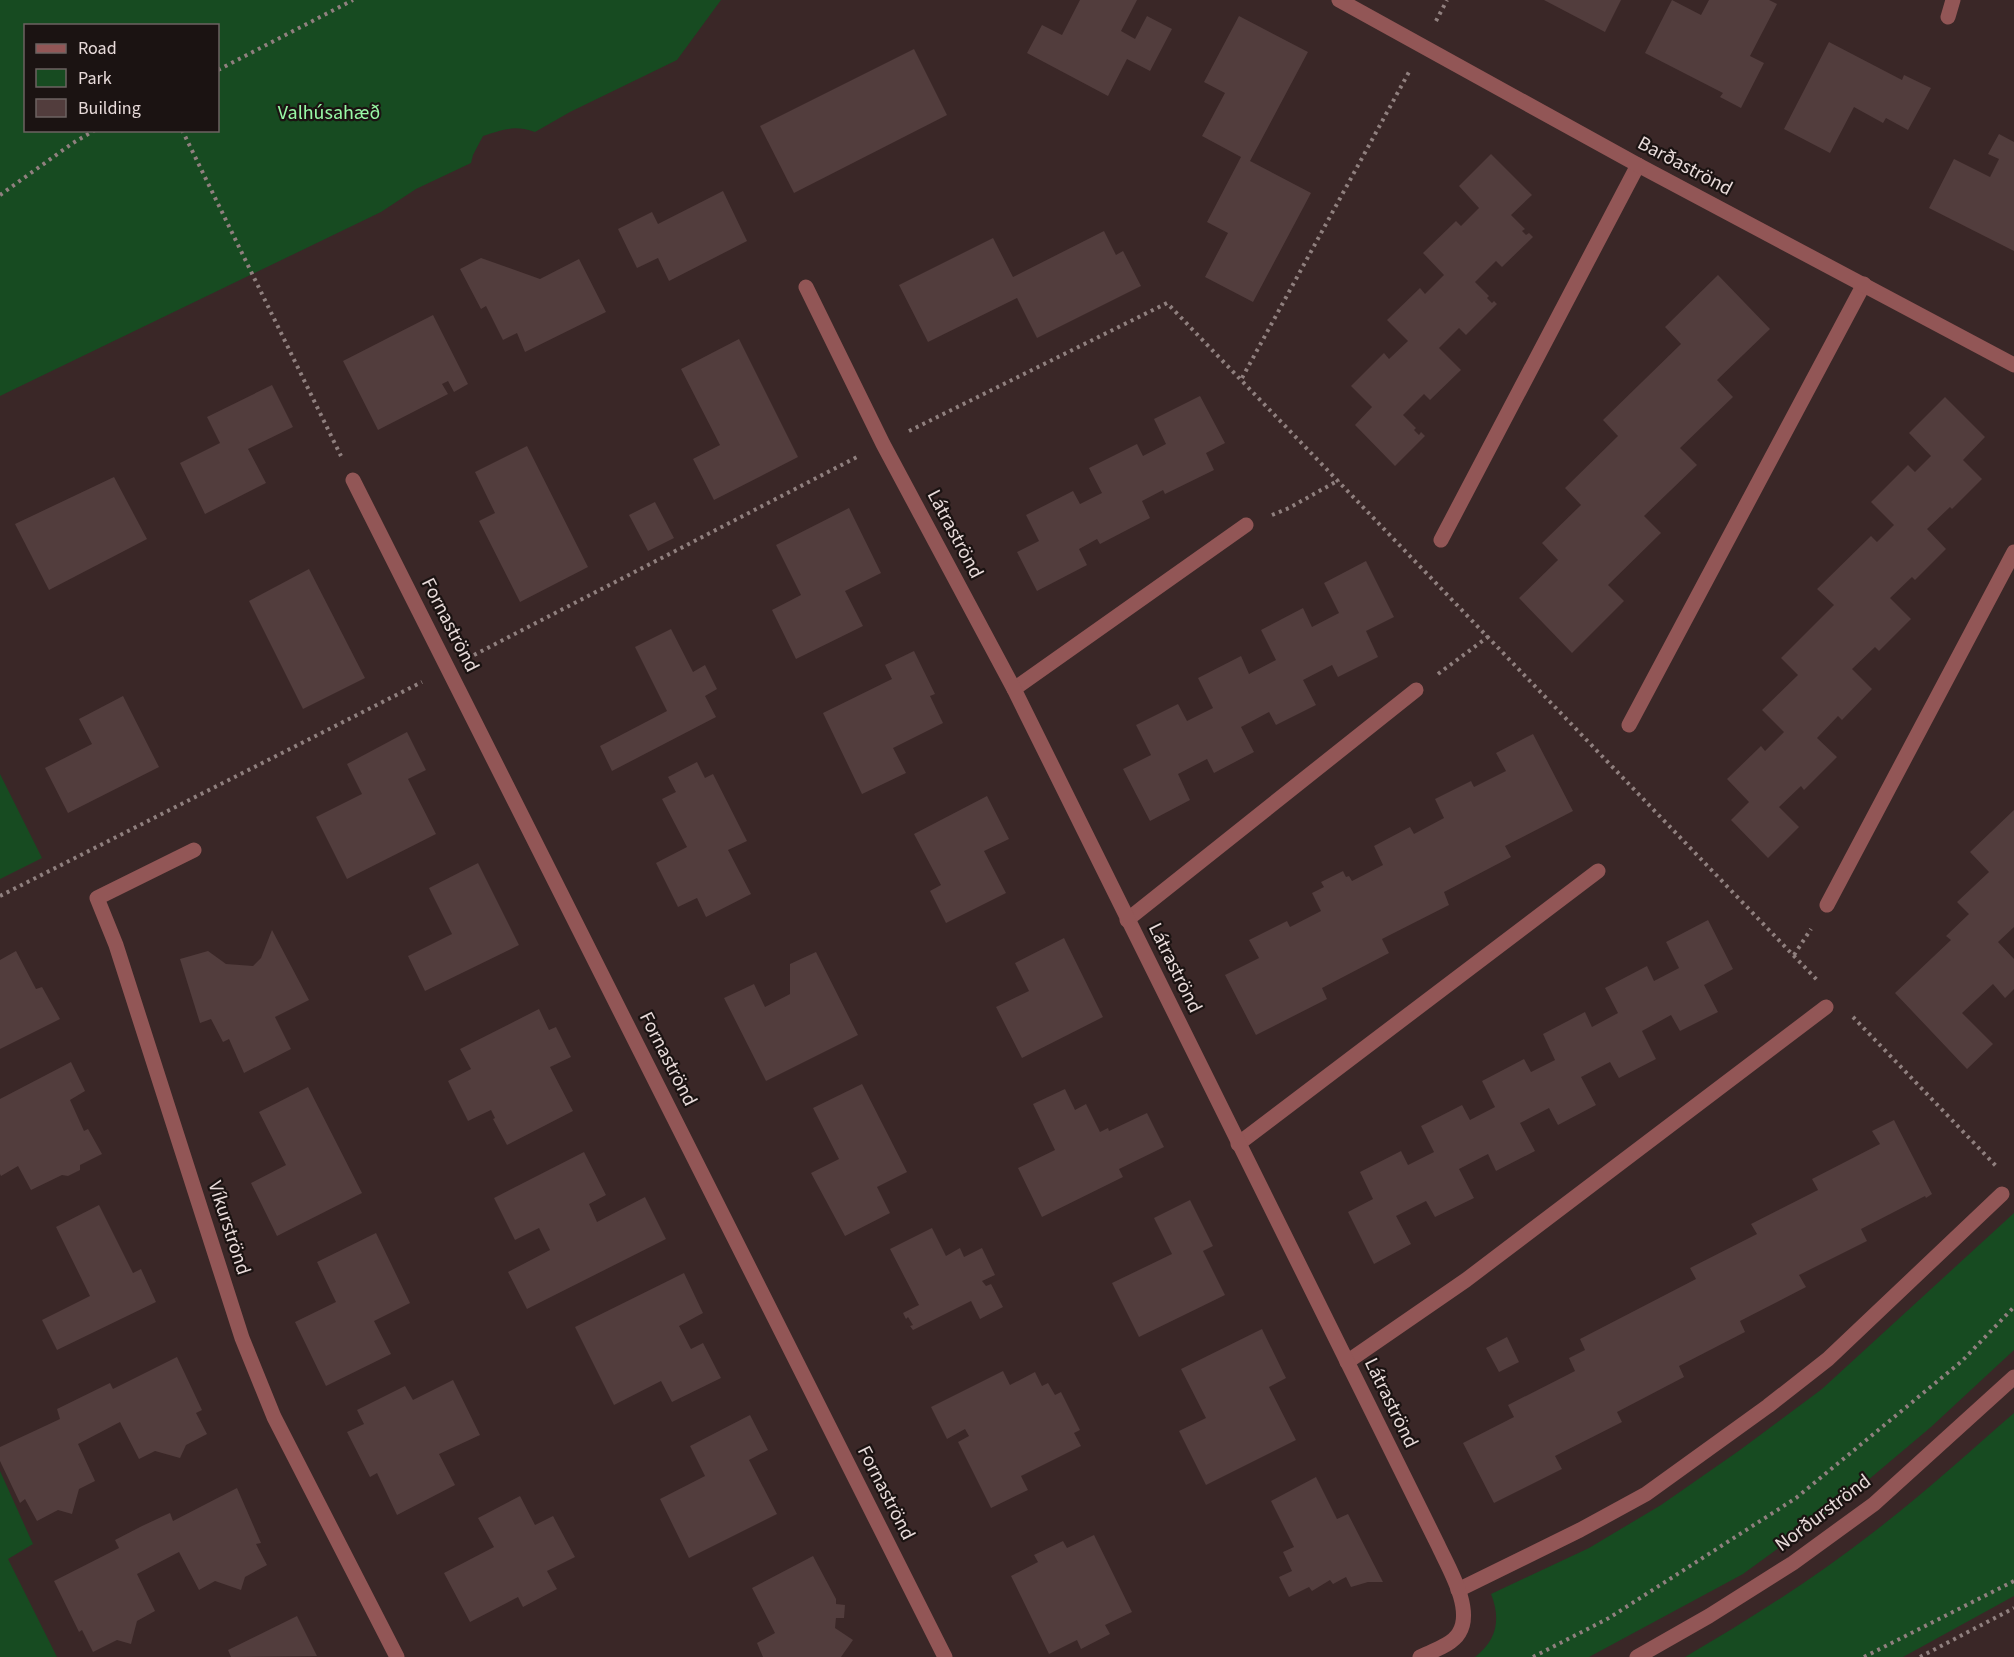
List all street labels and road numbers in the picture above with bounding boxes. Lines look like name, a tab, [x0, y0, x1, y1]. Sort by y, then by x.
street label: Barðaströnd	[1633, 129, 1737, 203]
street label: Látraströnd	[920, 485, 990, 583]
street label: Fornaströnd	[414, 573, 486, 677]
street label: Látraströnd	[1141, 918, 1209, 1018]
street label: Fornaströnd	[632, 1007, 704, 1111]
street label: Víkurströnd	[201, 1177, 257, 1279]
street label: Látraströnd	[1357, 1353, 1425, 1453]
street label: Fornaströnd	[850, 1441, 922, 1545]
street label: Norðurströnd	[1769, 1468, 1877, 1558]

